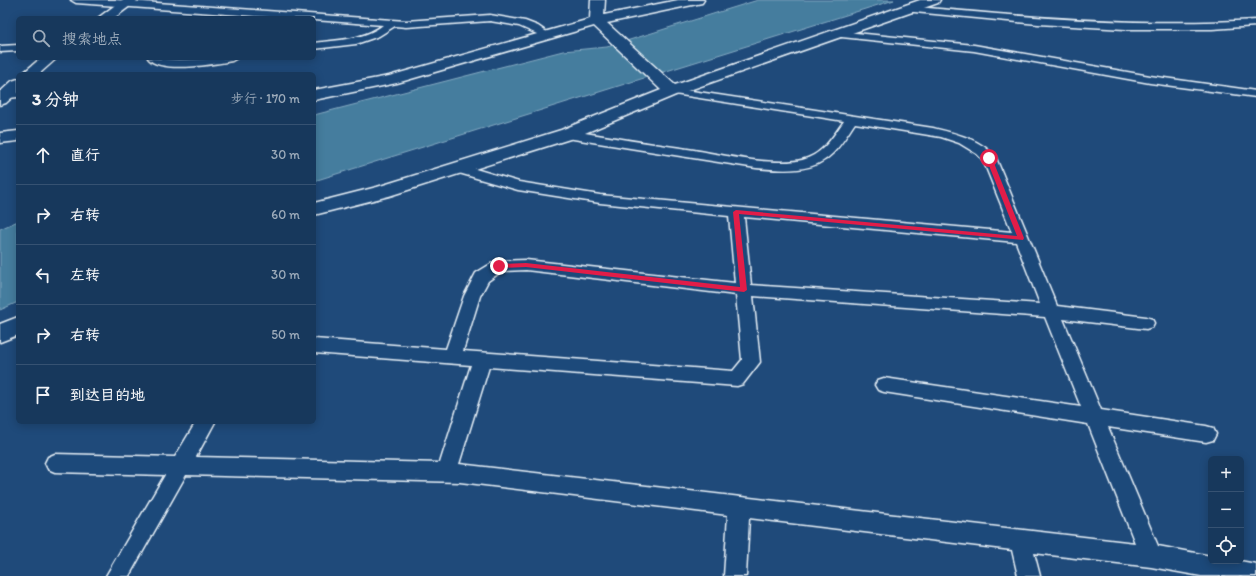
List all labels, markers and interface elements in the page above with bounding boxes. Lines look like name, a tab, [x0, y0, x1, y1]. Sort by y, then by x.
search box	[16, 16, 316, 60]
icon: search	[30, 27, 52, 49]
text: 搜索地点	[62, 30, 122, 48]
text: 3 分钟	[32, 89, 79, 109]
text: 步行 · 170 m	[231, 91, 300, 106]
icon: ahead	[32, 144, 54, 166]
text: 直行	[70, 146, 100, 164]
text: 30 m	[271, 147, 300, 162]
route start	[980, 149, 998, 167]
icon: right	[32, 204, 54, 226]
text: 右转	[70, 206, 100, 224]
text: 60 m	[271, 207, 300, 222]
route end	[490, 257, 508, 275]
icon: left	[32, 264, 54, 286]
text: 左转	[70, 266, 100, 284]
text: 30 m	[271, 267, 300, 282]
icon: right	[32, 324, 54, 346]
text: 右转	[70, 326, 100, 344]
text: 50 m	[271, 327, 300, 342]
icon: arrive	[32, 384, 54, 406]
text: 到达目的地	[70, 386, 145, 404]
map controls	[1208, 456, 1244, 564]
button: +	[1208, 456, 1244, 492]
button: −	[1208, 492, 1244, 528]
button: locate	[1208, 528, 1244, 564]

